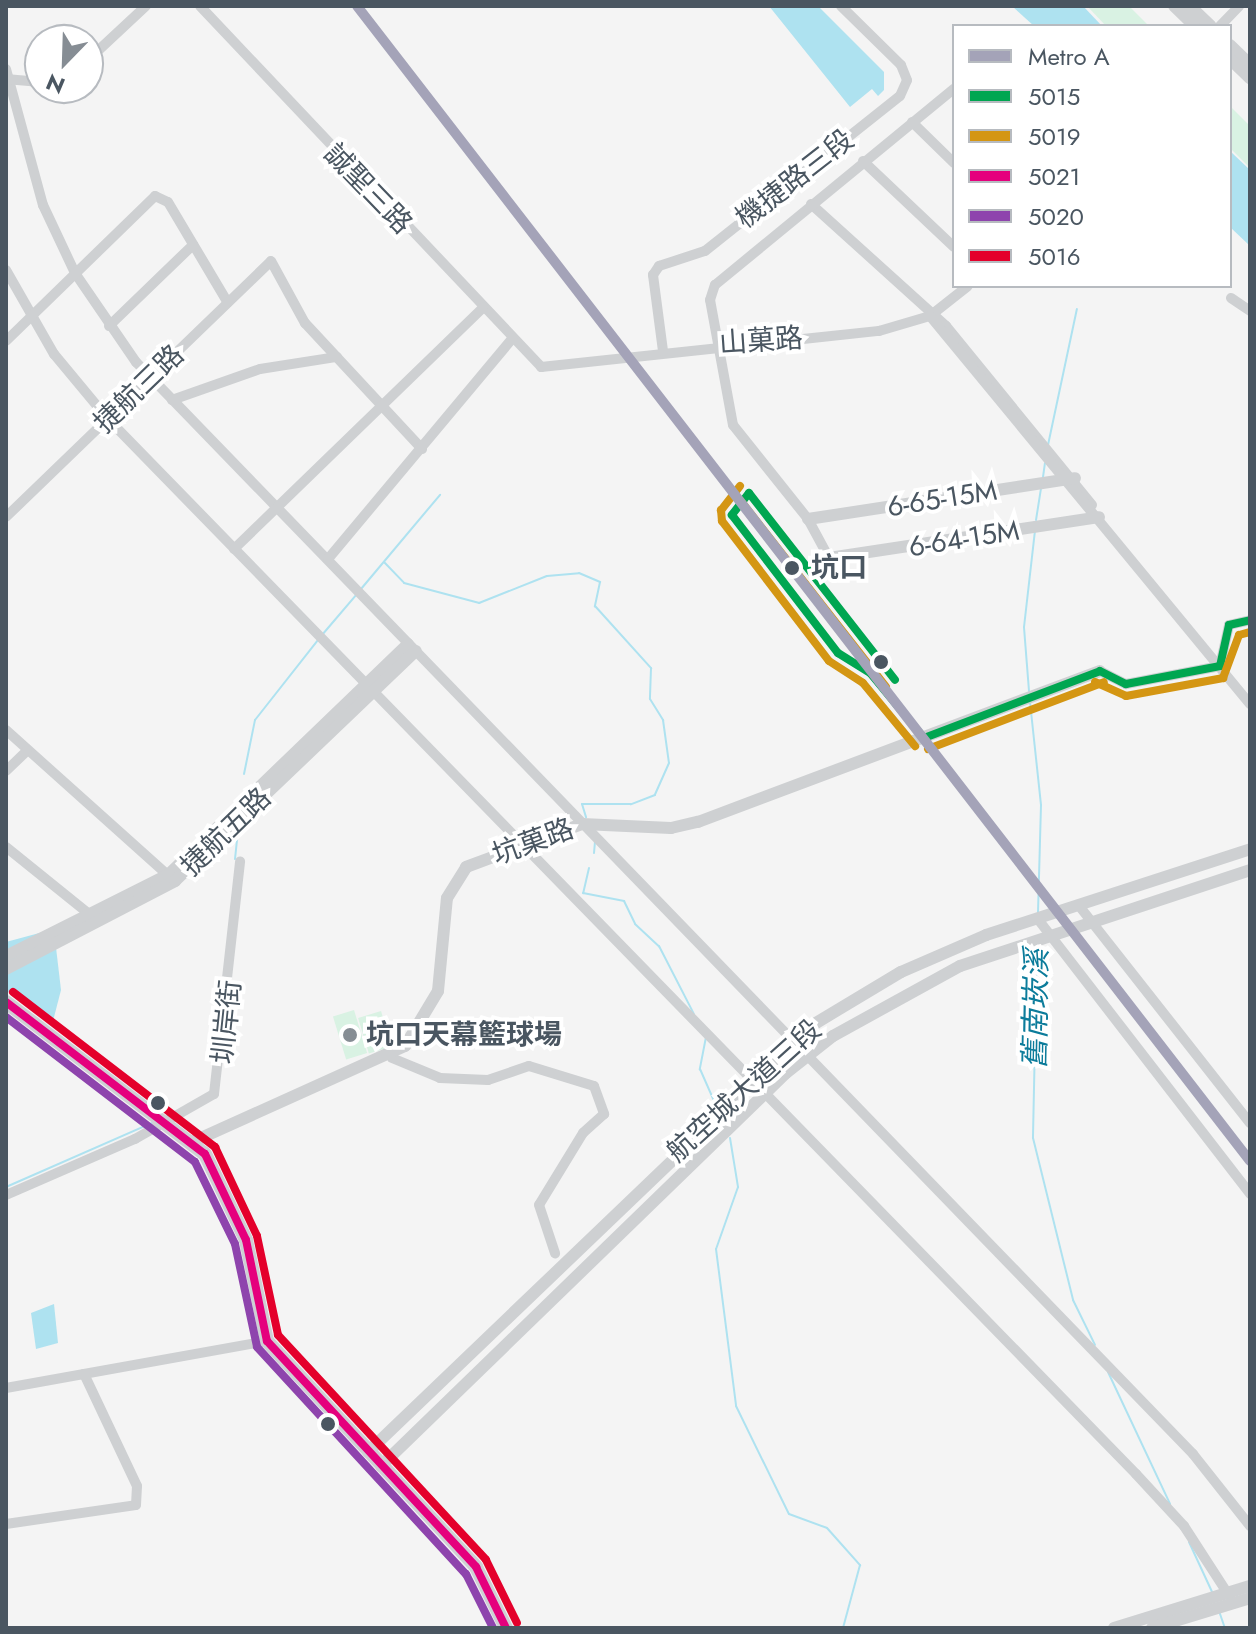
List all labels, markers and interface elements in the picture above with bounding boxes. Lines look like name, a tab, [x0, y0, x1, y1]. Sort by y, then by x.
north arrow	[24, 24, 104, 104]
legend	[952, 24, 1232, 288]
text: Metro A	[1028, 39, 1110, 74]
text: N	[41, 66, 70, 102]
text: 5015	[1028, 79, 1080, 114]
text: 5019	[1028, 119, 1081, 154]
street label: 機捷路三段	[729, 123, 861, 235]
street label: 誠聖三路	[317, 137, 419, 241]
text: 5021	[1028, 159, 1080, 194]
text: 5020	[1028, 199, 1084, 234]
text: 5016	[1028, 239, 1081, 274]
street label: 山菓路	[718, 321, 804, 361]
street label: 捷航三路	[87, 338, 191, 440]
street label: 6-65-15M	[885, 474, 999, 524]
street label: 6-64-15M	[906, 514, 1022, 564]
place label: 坑口	[811, 551, 867, 585]
marker: 坑口	[780, 556, 804, 580]
unlabelled marker	[873, 654, 889, 670]
street label: 捷航五路	[174, 781, 278, 883]
street label: 坑菓路	[488, 812, 578, 872]
water label: 舊南崁溪	[1017, 949, 1055, 1069]
street label: 圳岸街	[206, 978, 248, 1066]
street label: 航空城大道三段	[660, 1013, 828, 1169]
place label: 坑口天幕籃球場	[366, 1018, 562, 1052]
marker: 坑口天幕籃球場	[341, 1026, 359, 1044]
unlabelled marker	[150, 1095, 166, 1111]
unlabelled marker	[320, 1416, 336, 1432]

